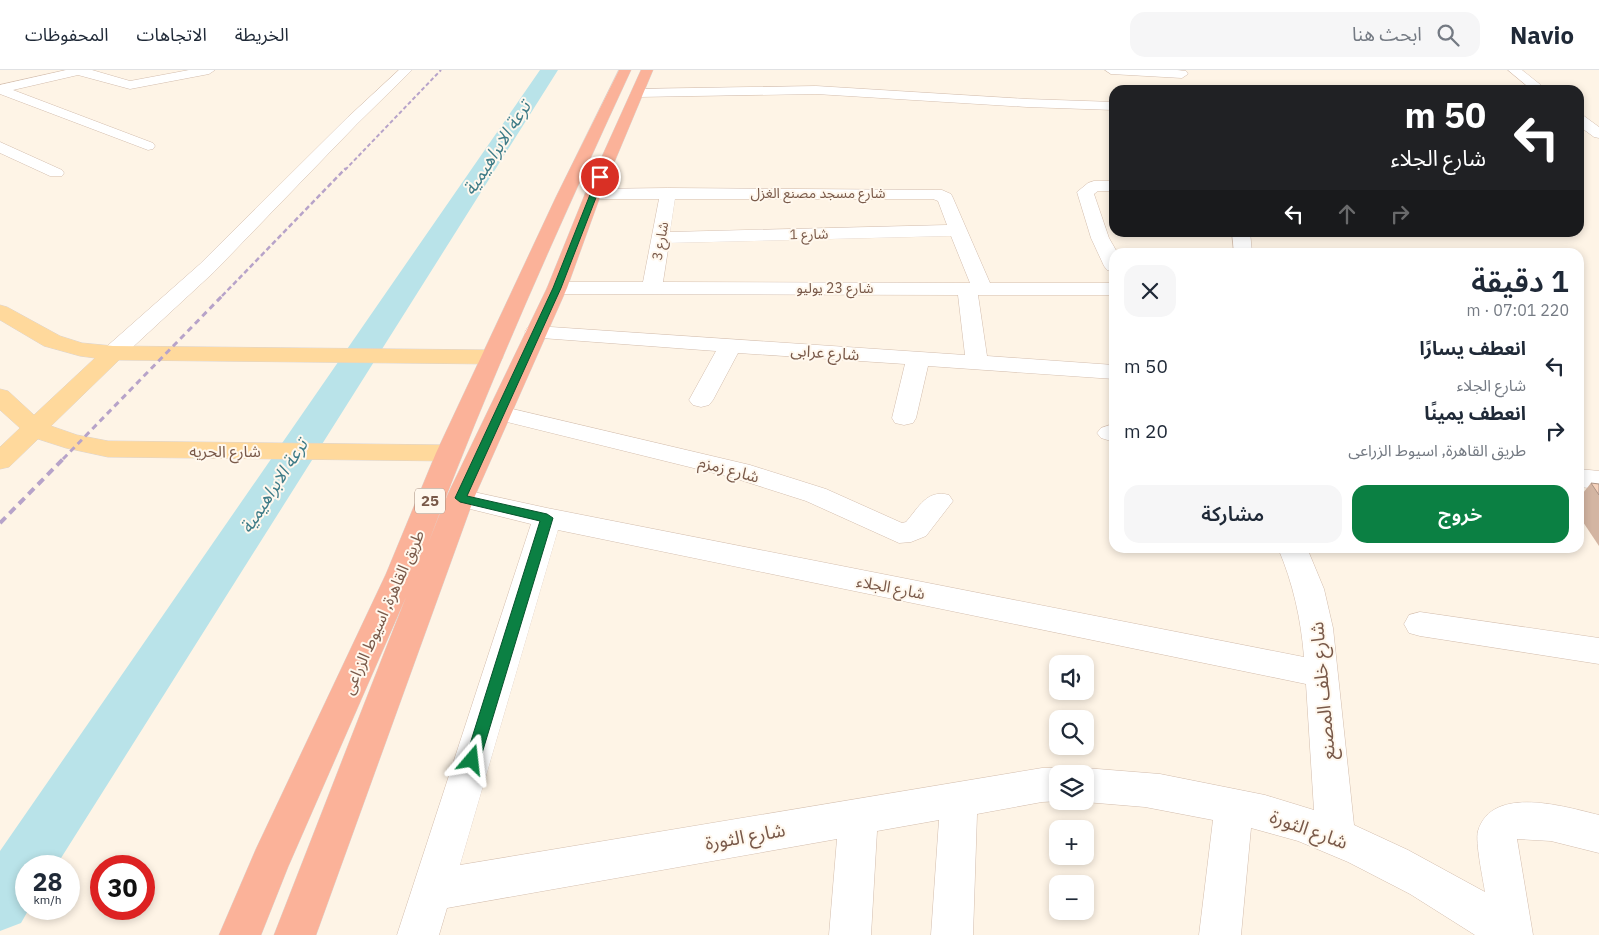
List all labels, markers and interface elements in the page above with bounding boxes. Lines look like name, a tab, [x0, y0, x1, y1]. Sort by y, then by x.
search box	[1130, 12, 1480, 57]
text: Navio	[1510, 19, 1574, 51]
icon: search	[1434, 21, 1462, 49]
text: ابحث هنا	[1352, 22, 1422, 46]
text: المحفوظات	[25, 23, 109, 46]
text: الاتجاهات	[137, 23, 207, 46]
text: الخريطة	[235, 23, 289, 46]
text: 50 m	[1404, 92, 1486, 138]
water label: ترعة الابراهيمية	[458, 94, 537, 199]
icon: left	[1504, 105, 1569, 170]
text: شارع الجلاء	[1391, 143, 1486, 172]
pin	[579, 156, 621, 198]
icon: arrive	[586, 163, 614, 191]
street label: شارع مسجد مصنع الغزل	[750, 184, 886, 204]
icon: left	[1280, 200, 1308, 228]
icon: ahead	[1333, 200, 1361, 228]
icon: right	[1386, 200, 1414, 228]
street label: شارع 3	[648, 220, 674, 262]
street label: شارع 1	[789, 225, 829, 245]
text: 1 دقيقة	[1471, 261, 1569, 300]
button: close	[1124, 265, 1176, 317]
street label: شارع 23 يوليو	[797, 279, 874, 299]
text: 220 m · 07:01	[1467, 300, 1569, 320]
text: انعطف يسارًا	[1419, 336, 1526, 360]
street label: شارع عرابى	[790, 340, 860, 367]
icon: left	[1541, 352, 1569, 380]
text: 50 m	[1124, 354, 1168, 378]
text: شارع الجلاء	[1457, 375, 1526, 395]
text: انعطف يمينًا	[1424, 401, 1526, 425]
icon: right	[1541, 417, 1569, 445]
text: 20 m	[1124, 419, 1168, 443]
water label: ترعة الابراهيمية	[235, 432, 314, 537]
text: طريق القاهرة, اسيوط الزراعى	[1348, 440, 1526, 460]
street label: شارع الحريه	[189, 441, 261, 464]
street label: شارع زمزم	[696, 451, 762, 490]
button: مشاركة	[1124, 485, 1342, 543]
button: خروج	[1352, 485, 1569, 543]
road number: 25	[415, 488, 445, 514]
street label: طريق القاهرة, اسيوط الزراعى	[338, 527, 429, 698]
street label: شارع الجلاء	[855, 571, 927, 606]
street label: شارع خلف المصنع	[1304, 621, 1343, 761]
map controls	[1049, 655, 1094, 920]
button: sound	[1049, 655, 1094, 700]
button: search	[1049, 710, 1094, 755]
position arrow	[445, 733, 497, 785]
button: layers	[1049, 765, 1094, 810]
street label: شارع الثورة	[1266, 804, 1351, 856]
street label: شارع الثورة	[703, 817, 787, 857]
button: +	[1049, 820, 1094, 865]
speed limit sign: 30	[90, 855, 155, 920]
text: 28	[32, 865, 63, 898]
button: −	[1049, 875, 1094, 920]
text: km/h	[33, 892, 62, 907]

